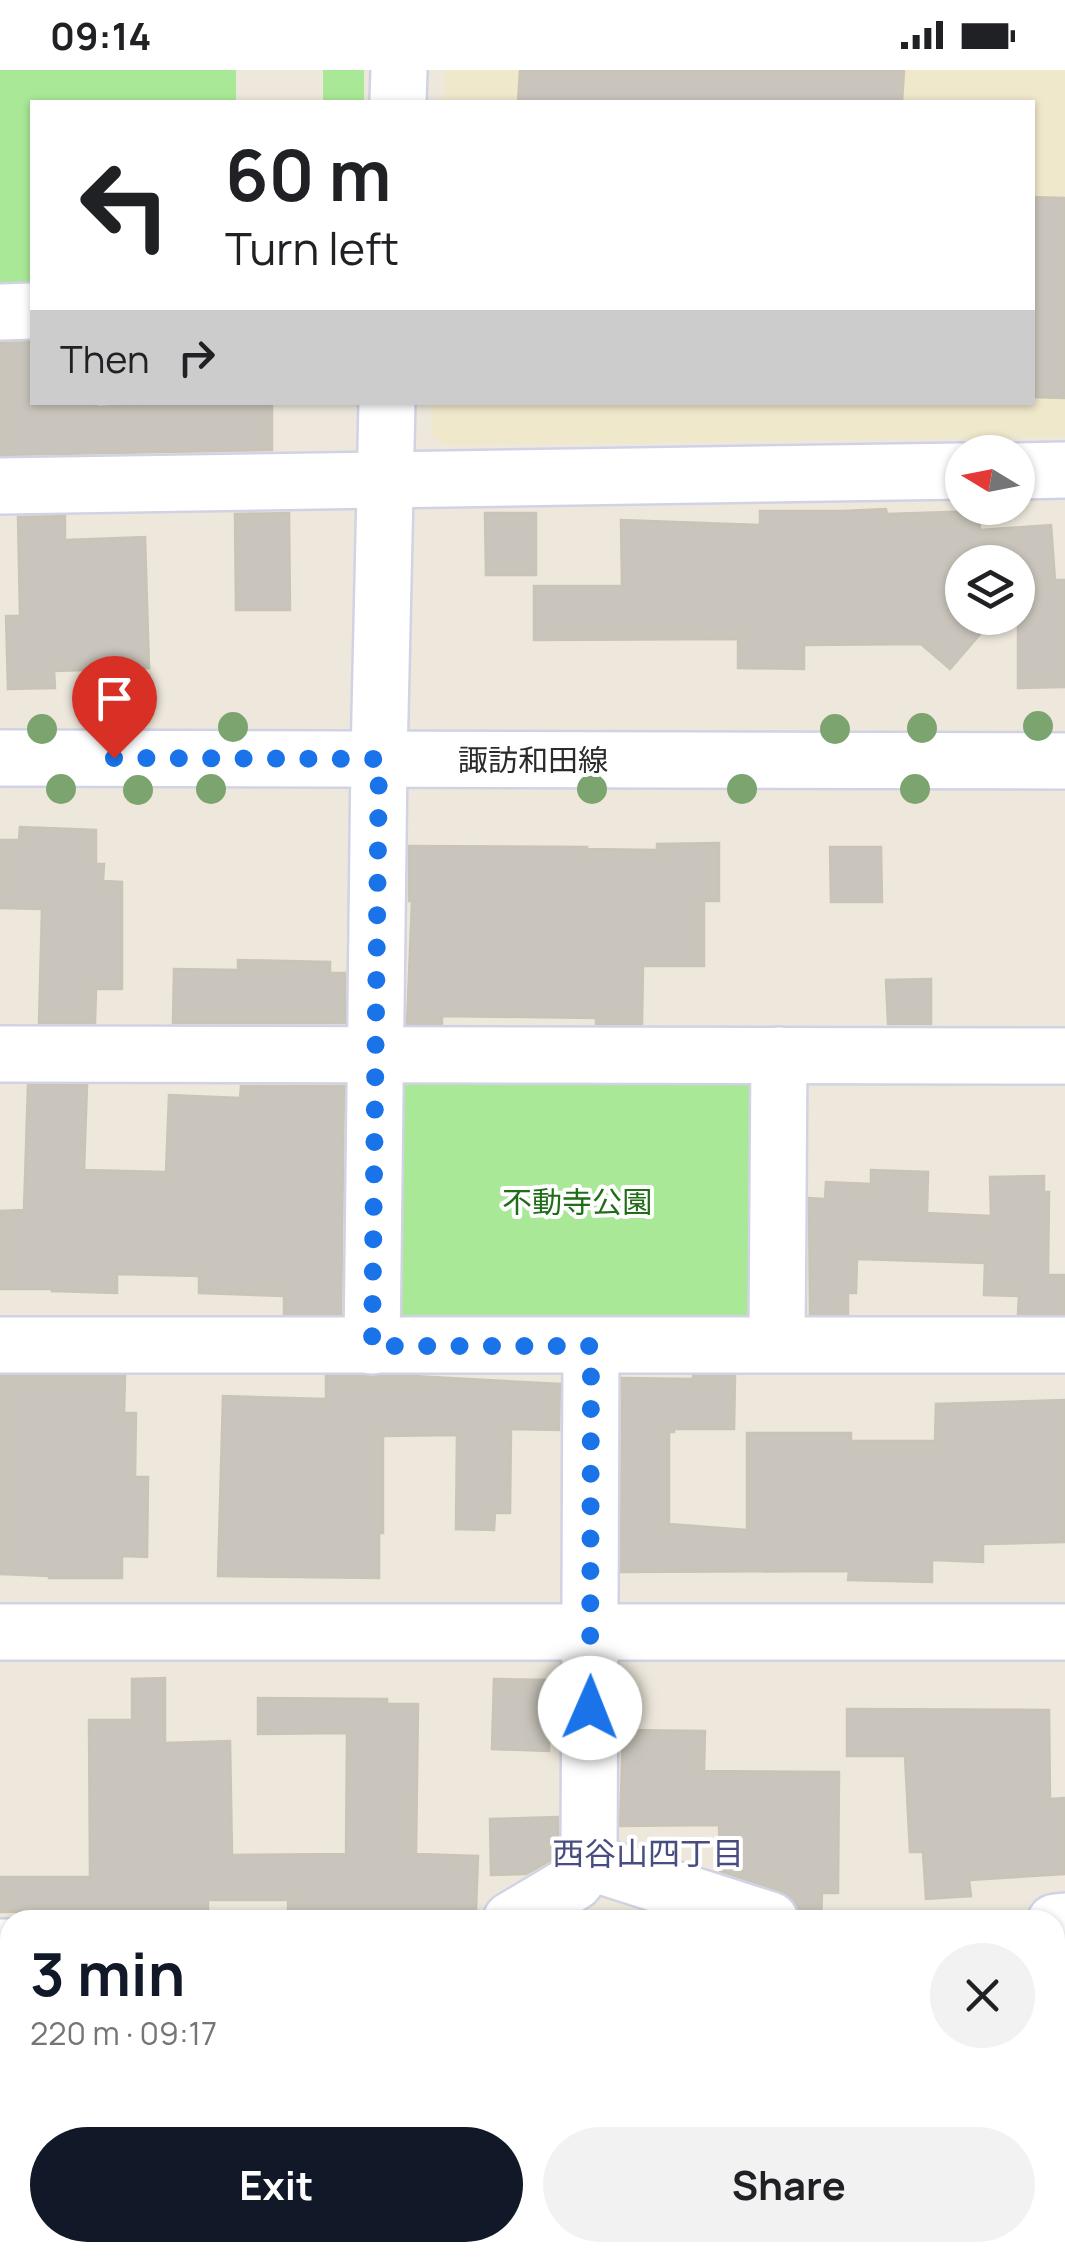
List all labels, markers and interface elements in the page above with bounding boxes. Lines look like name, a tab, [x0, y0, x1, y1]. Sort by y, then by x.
text: 09:14	[50, 9, 151, 61]
text: 60 m	[225, 126, 392, 222]
icon: left	[60, 140, 190, 270]
text: Turn left	[225, 217, 399, 279]
icon: right	[169, 330, 224, 385]
text: Then	[60, 332, 149, 384]
north arrow	[945, 435, 1035, 525]
map controls	[945, 435, 1035, 635]
button: layers	[945, 545, 1035, 635]
pin	[72, 656, 157, 759]
icon: arrive	[87, 671, 142, 726]
street label: 諏訪和田線	[458, 739, 608, 780]
park label: 不動寺公園	[502, 1181, 652, 1222]
position arrow	[538, 1656, 642, 1760]
district label: 西谷山四丁目	[552, 1831, 744, 1875]
text: 3 min	[30, 1932, 185, 2014]
button: close	[930, 1943, 1035, 2048]
text: 220 m · 09:17	[30, 2011, 217, 2055]
button: Exit	[30, 2127, 523, 2242]
button: Share	[543, 2127, 1035, 2242]

